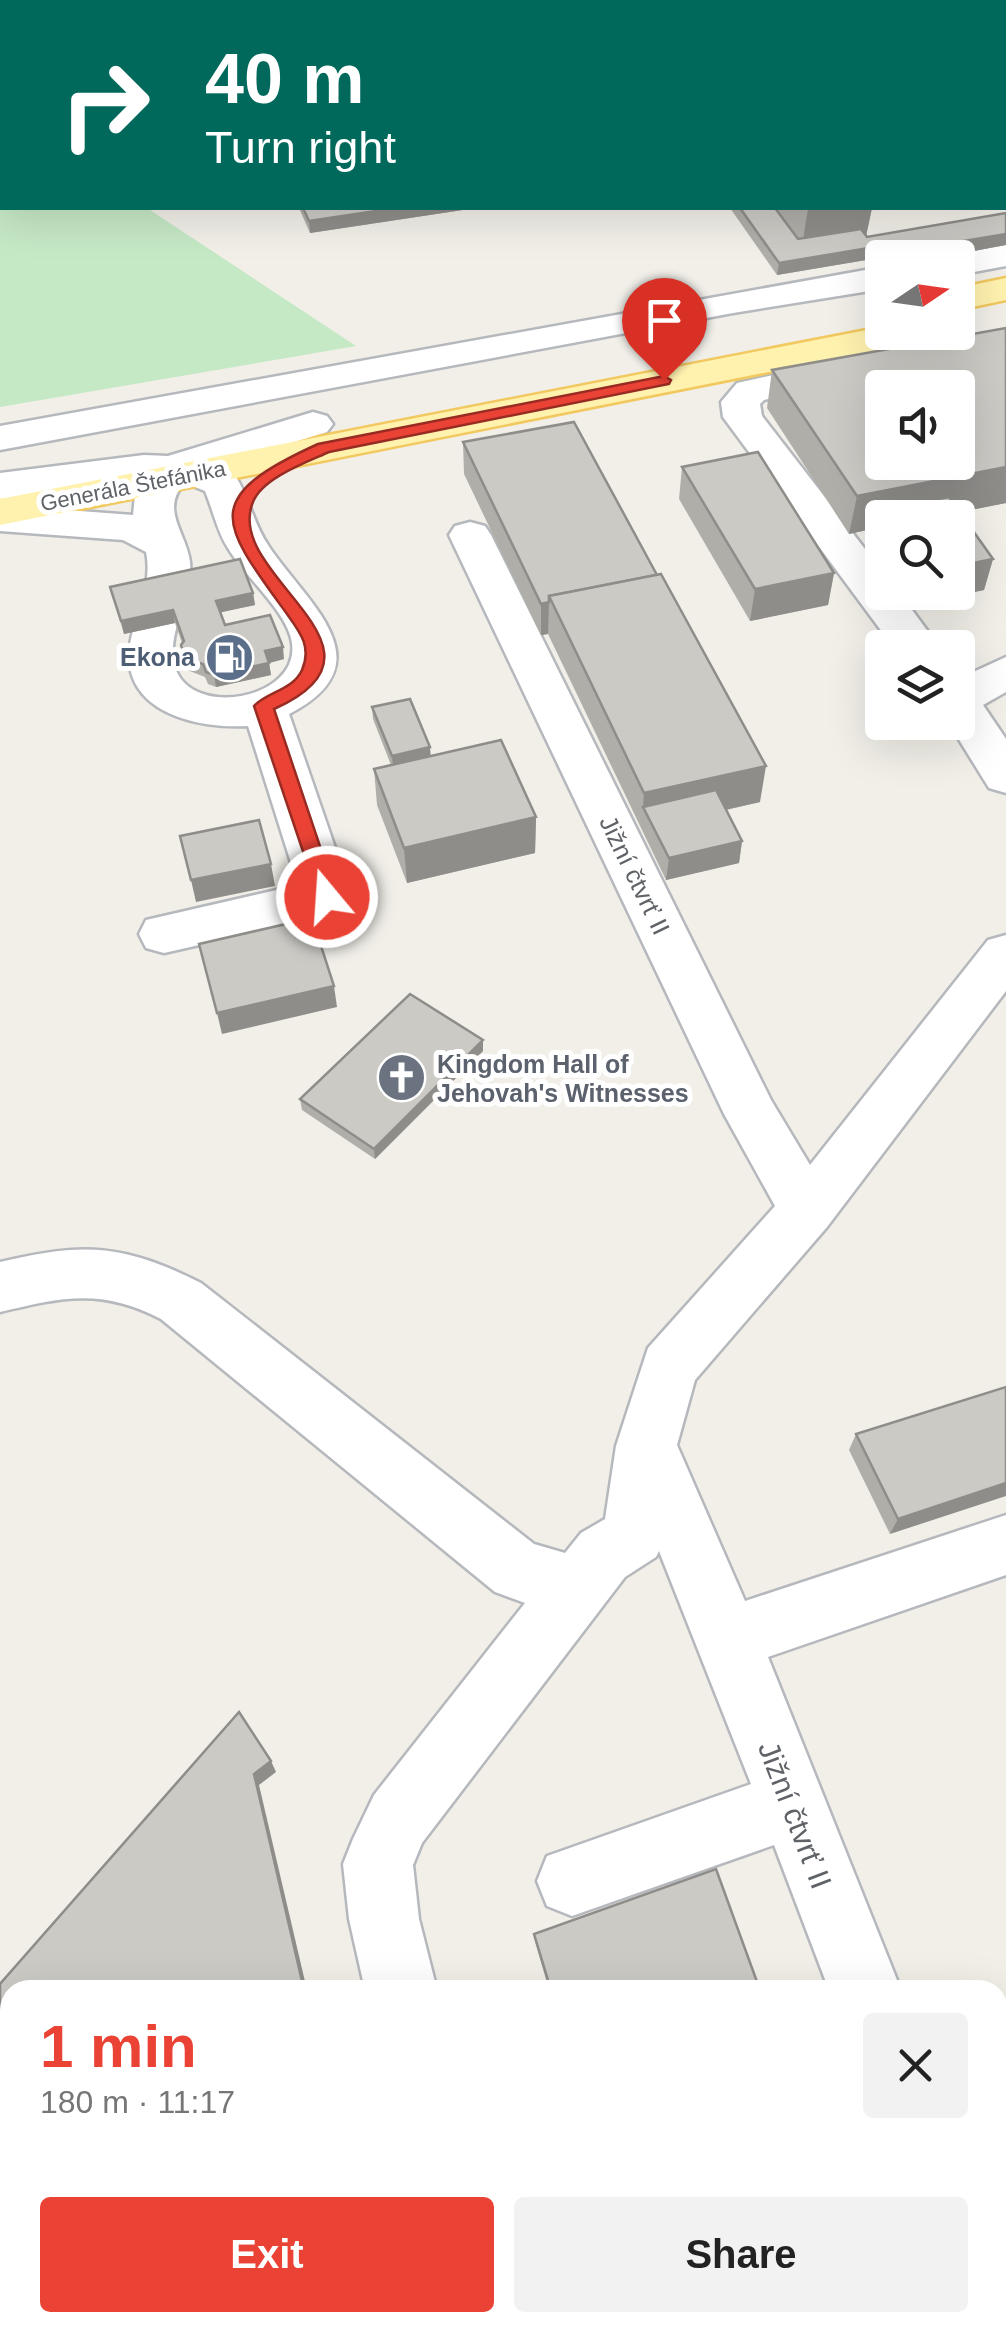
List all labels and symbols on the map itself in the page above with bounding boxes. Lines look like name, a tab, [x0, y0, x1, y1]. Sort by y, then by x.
north arrow	[865, 240, 975, 350]
pin	[622, 278, 707, 381]
street label: Generála Štefánika	[38, 456, 229, 516]
fuel station icon: Ekona	[204, 631, 256, 683]
place label: Ekona	[120, 643, 196, 671]
street label: Jižní čtvrť II	[594, 811, 676, 939]
position arrow	[275, 845, 379, 949]
place label: Kingdom Hall of Jehovah's Witnesses	[437, 1050, 689, 1107]
church icon: Kingdom Hall of Jehovah's Witnesses	[376, 1052, 428, 1104]
street label: Jižní čtvrť II	[752, 1737, 838, 1893]

